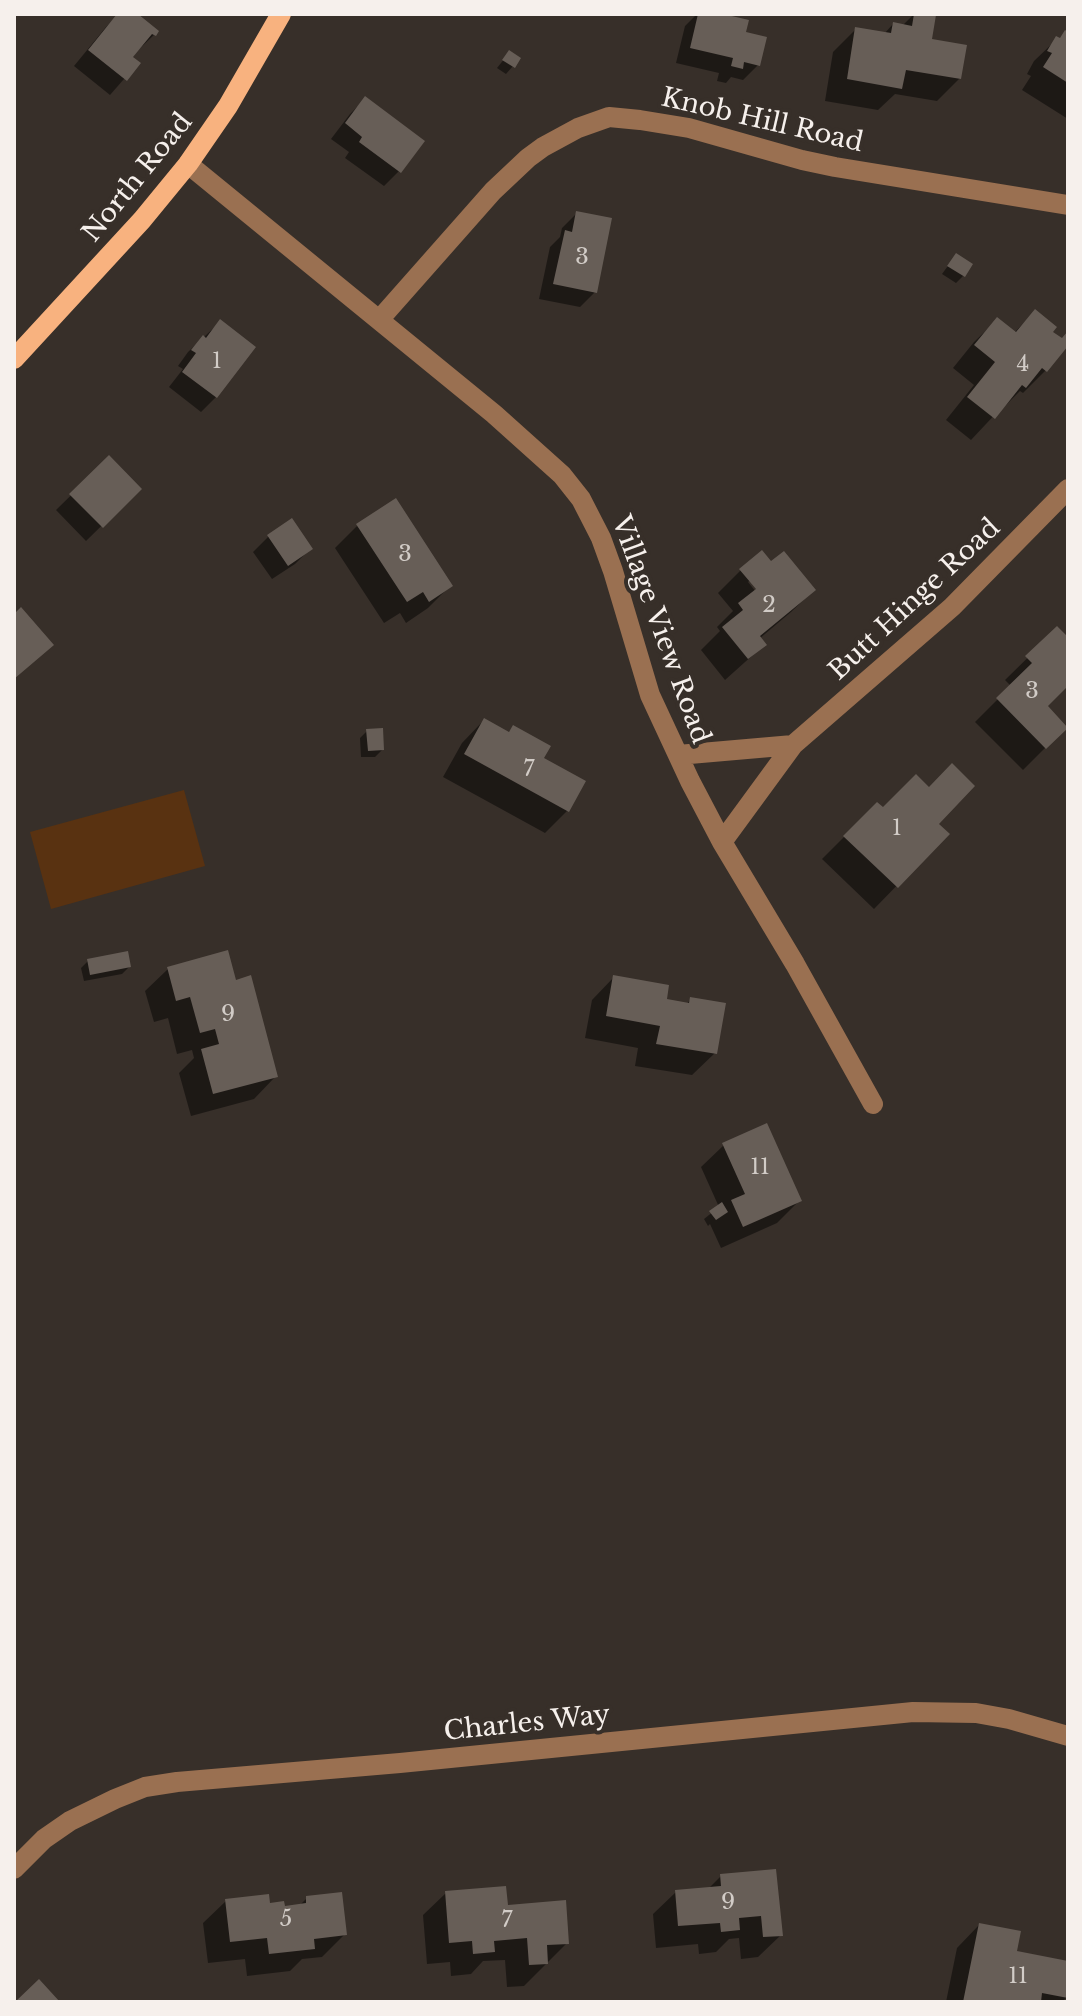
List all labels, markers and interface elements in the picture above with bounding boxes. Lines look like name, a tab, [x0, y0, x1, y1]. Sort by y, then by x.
street label: Knob Hill Road	[658, 83, 866, 159]
street label: North Road	[77, 107, 199, 249]
house number: 3	[575, 245, 589, 271]
house number: 1	[212, 349, 222, 375]
house number: 4	[1017, 352, 1029, 378]
street label: Village View Road	[604, 512, 716, 748]
street label: Butt Hinge Road	[823, 513, 1007, 687]
house number: 3	[398, 542, 412, 568]
house number: 2	[762, 593, 776, 619]
house number: 3	[1025, 679, 1039, 705]
house number: 7	[523, 757, 535, 783]
house number: 1	[892, 816, 902, 842]
house number: 9	[221, 1002, 235, 1028]
house number: 11	[750, 1155, 770, 1181]
street label: Charles Way	[442, 1700, 612, 1748]
house number: 9	[721, 1890, 735, 1916]
house number: 5	[280, 1907, 292, 1933]
house number: 7	[501, 1908, 513, 1934]
house number: 11	[1008, 1964, 1028, 1990]

